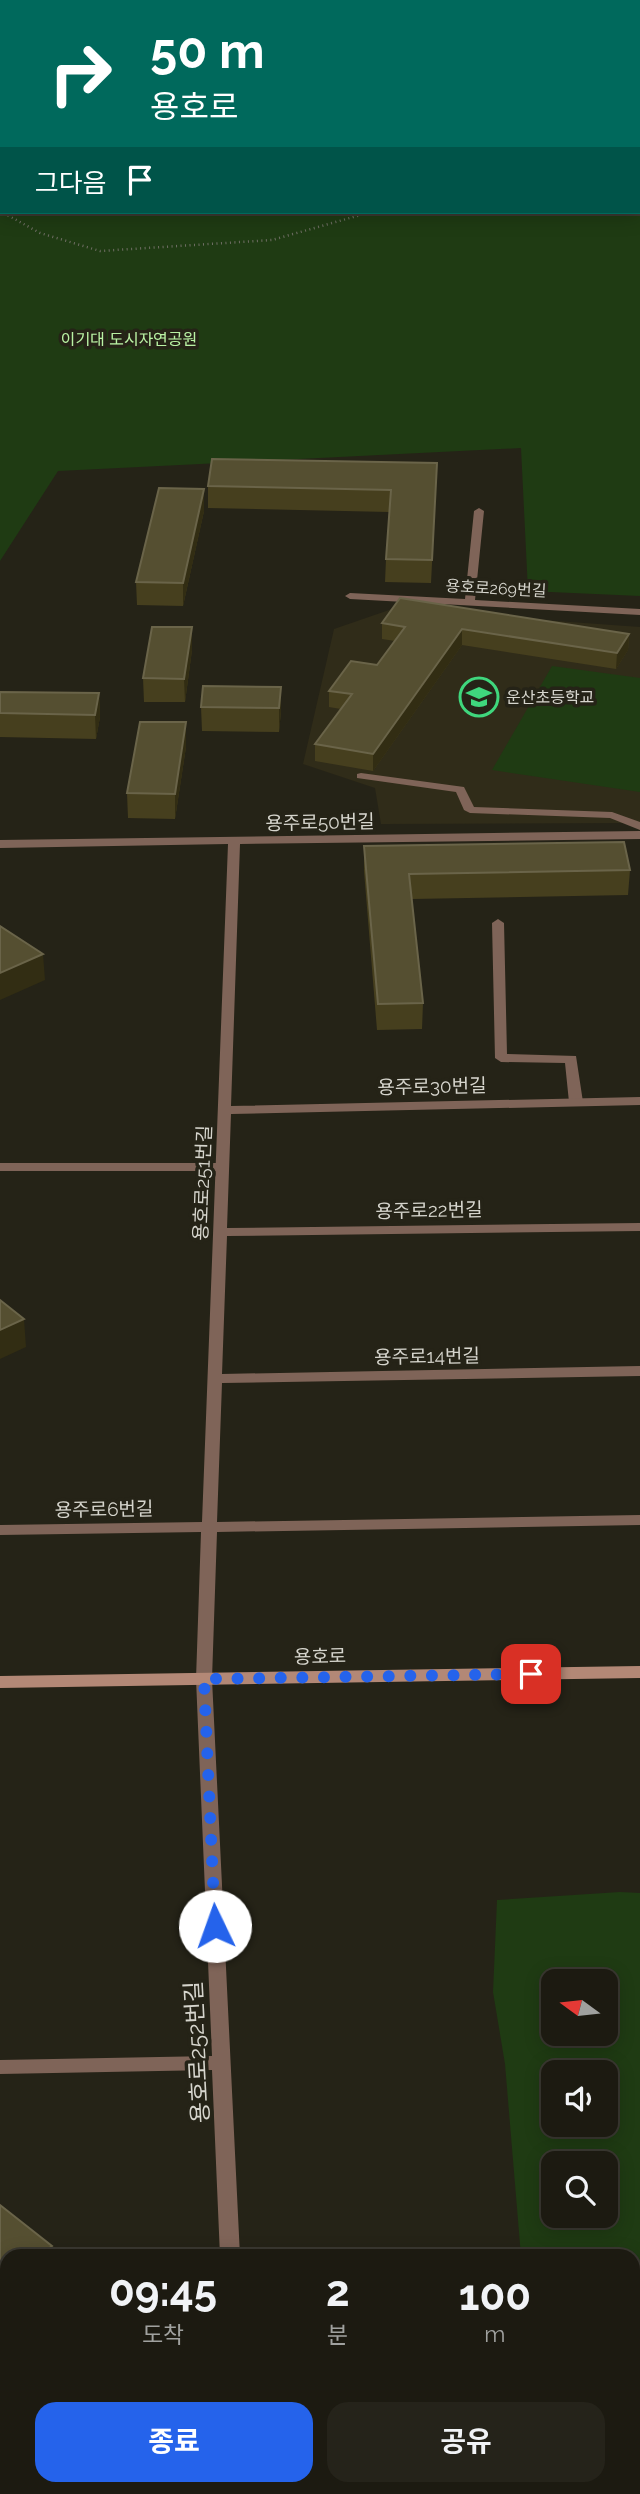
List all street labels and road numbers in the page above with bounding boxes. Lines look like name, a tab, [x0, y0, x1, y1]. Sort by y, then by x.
street label: 용호로269번길	[445, 576, 547, 601]
street label: 용주로50번길	[265, 810, 375, 834]
street label: 용주로30번길	[377, 1074, 487, 1098]
street label: 용호로251번길	[189, 1125, 215, 1241]
street label: 용주로22번길	[375, 1198, 483, 1222]
street label: 용주로14번길	[374, 1344, 480, 1368]
street label: 용주로6번길	[54, 1497, 154, 1521]
street label: 용호로	[294, 1645, 346, 1667]
street label: 용호로252번길	[179, 1980, 214, 2124]

